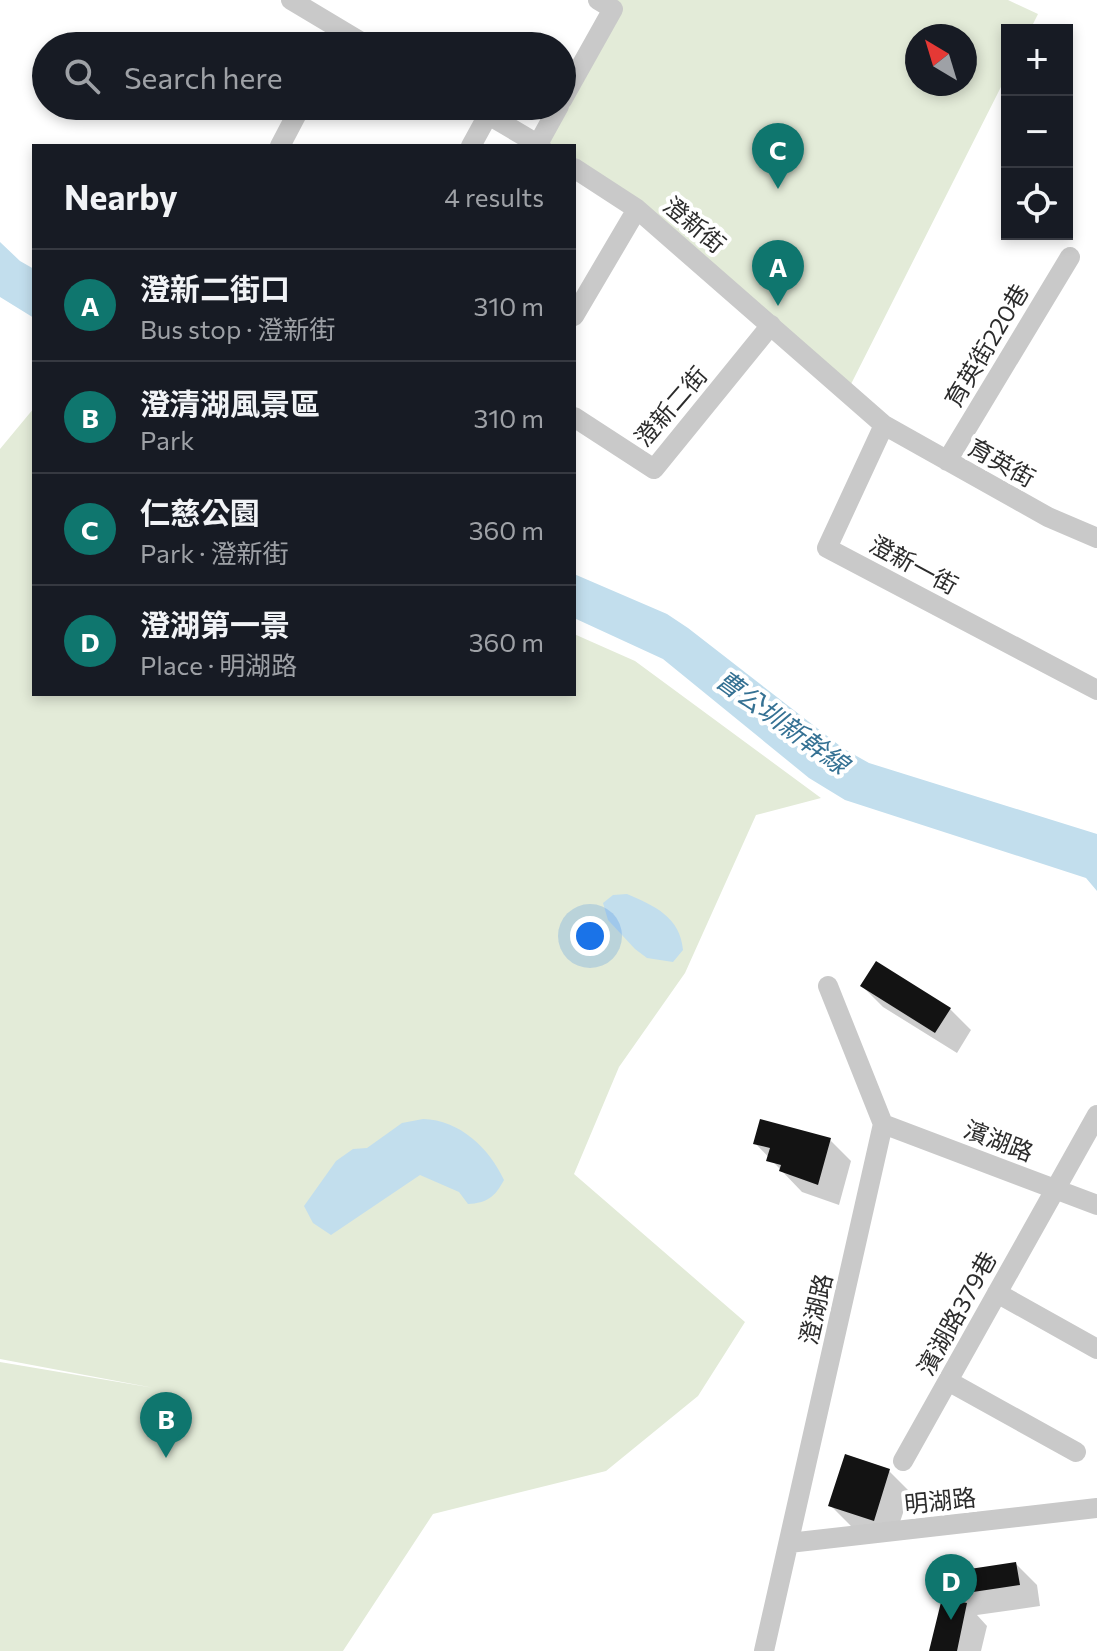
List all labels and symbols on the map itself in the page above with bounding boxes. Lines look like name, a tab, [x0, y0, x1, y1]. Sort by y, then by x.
north arrow	[905, 24, 977, 96]
pin: C	[752, 123, 804, 189]
street label: 澄新街	[658, 190, 732, 258]
pin: A	[752, 240, 804, 306]
street label: 育英街220巷	[938, 278, 1034, 412]
street label: 澄新二街	[628, 360, 712, 452]
street label: 育英街	[963, 432, 1041, 492]
street label: 澄新一街	[865, 529, 963, 599]
water label: 曹公圳新幹線	[711, 663, 858, 781]
your location	[570, 916, 610, 956]
street label: 濱湖路	[960, 1114, 1038, 1166]
street label: 濱湖路379巷	[910, 1246, 1002, 1380]
street label: 澄湖路	[793, 1271, 837, 1347]
pin: B	[140, 1392, 192, 1458]
street label: 明湖路	[903, 1482, 977, 1518]
pin: D	[925, 1554, 977, 1620]

